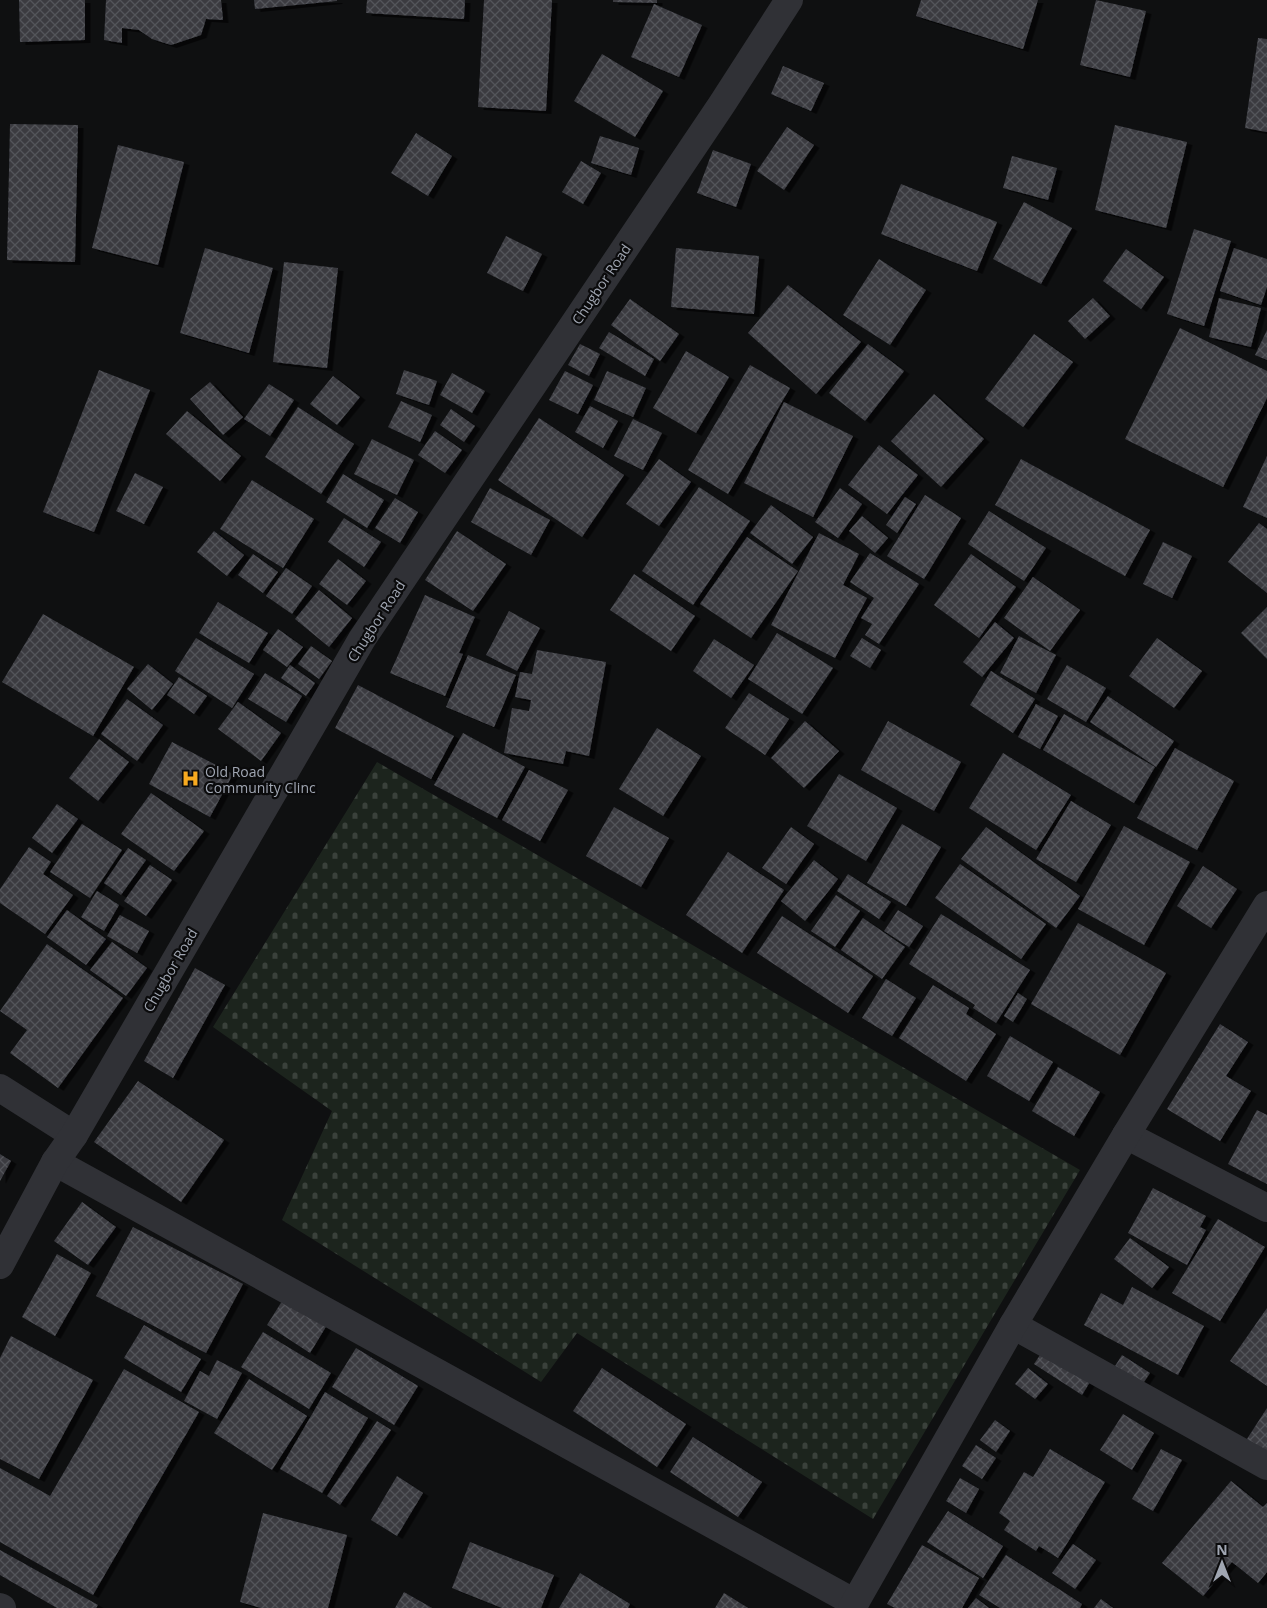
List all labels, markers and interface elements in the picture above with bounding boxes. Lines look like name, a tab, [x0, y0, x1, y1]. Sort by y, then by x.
street label: Chugbor Road	[567, 240, 635, 328]
street label: Chugbor Road	[343, 577, 409, 665]
place label: Old Road Community Clinc	[205, 762, 316, 797]
hospital icon: Old Road Community Clinc	[181, 769, 201, 789]
street label: Chugbor Road	[138, 925, 202, 1015]
north arrow	[1197, 1538, 1247, 1588]
text: N	[1216, 1540, 1228, 1559]

